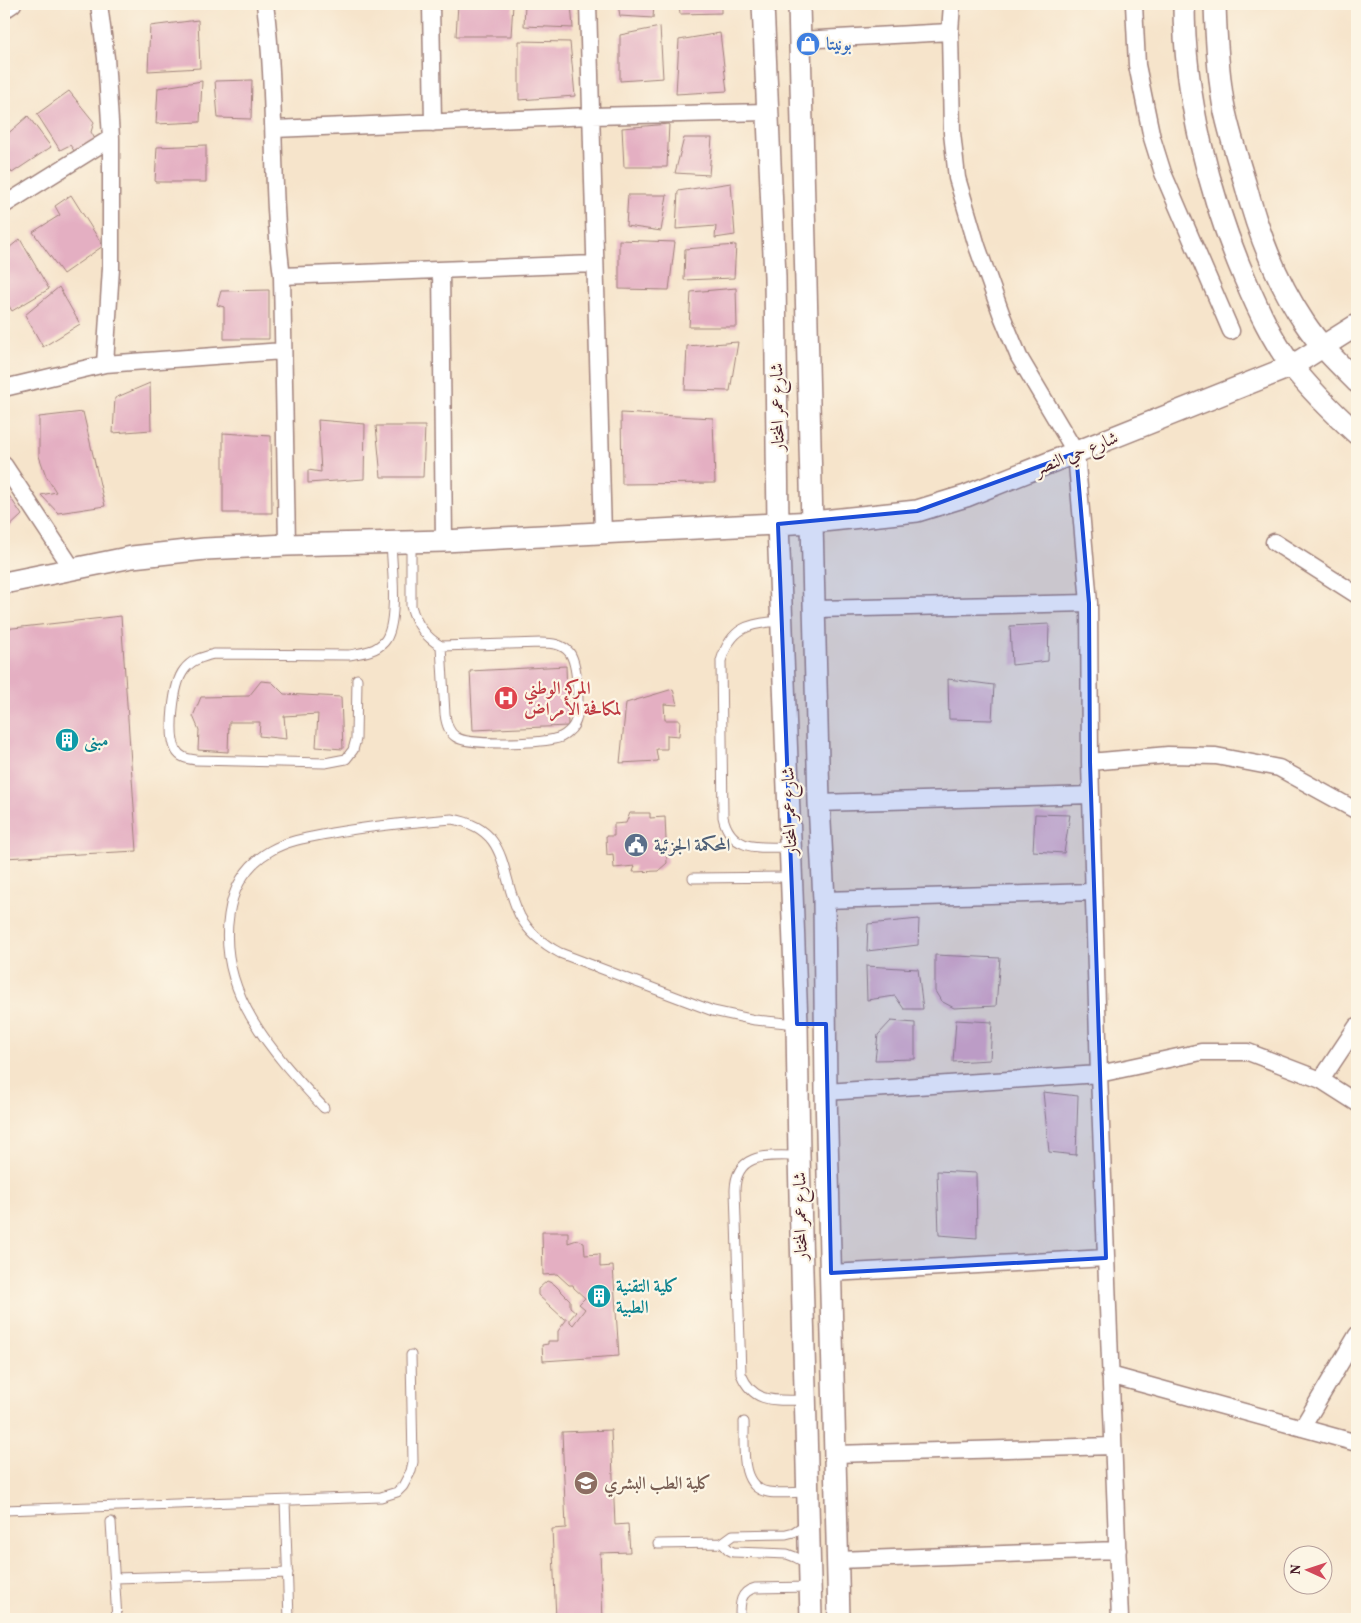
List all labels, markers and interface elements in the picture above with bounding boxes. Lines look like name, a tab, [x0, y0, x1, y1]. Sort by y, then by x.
shop icon: بونيتا	[795, 31, 821, 57]
place label: بونيتا	[826, 33, 852, 58]
street label: شارع عمر المختار	[765, 363, 793, 453]
street label: شارع حي النصر	[1029, 426, 1123, 484]
place label: المركز الوطني لمكافحة الأمراض	[524, 677, 621, 723]
hospital icon: المركز الوطني لمكافحة الأمراض	[493, 685, 519, 711]
building icon: مبنى	[54, 727, 80, 753]
place label: مبنى	[84, 729, 109, 754]
street label: شارع عمر المختار	[776, 766, 806, 858]
public building icon: المحكمة الجزئية	[623, 832, 649, 858]
place label: المحكمة الجزئية	[654, 834, 731, 859]
street label: شارع عمر المختار	[788, 1172, 816, 1262]
place label: كلية التقنية الطبية	[616, 1275, 679, 1321]
building icon: كلية التقنية الطبية	[586, 1283, 612, 1309]
school or university icon: كلية الطب البشري	[573, 1470, 599, 1496]
place label: كلية الطب البشري	[604, 1472, 711, 1498]
north arrow	[1284, 1546, 1334, 1596]
text: N	[1287, 1564, 1306, 1575]

